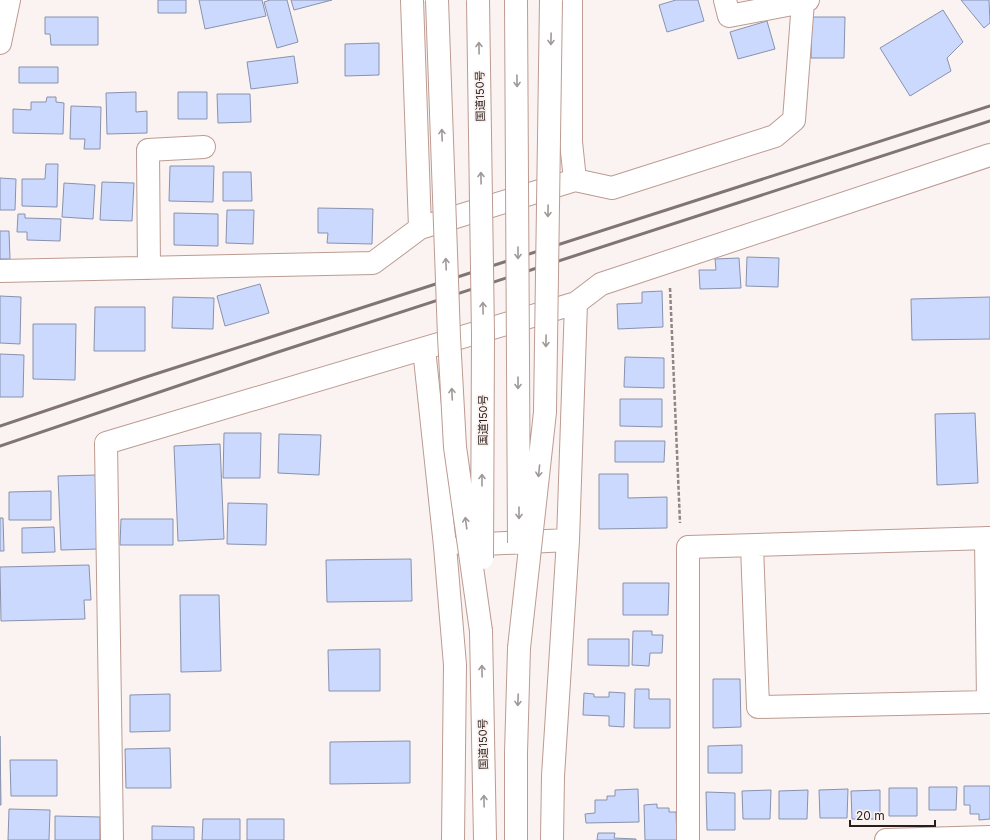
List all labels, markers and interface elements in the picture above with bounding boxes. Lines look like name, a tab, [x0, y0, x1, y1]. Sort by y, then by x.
one-way arrow	[547, 32, 555, 45]
one-way arrow	[475, 42, 483, 55]
street label: 国道150号	[473, 70, 487, 122]
one-way arrow	[513, 74, 521, 87]
one-way arrow	[438, 129, 446, 142]
one-way arrow	[477, 172, 485, 185]
one-way arrow	[544, 204, 552, 217]
one-way arrow	[514, 246, 522, 259]
one-way arrow	[442, 258, 450, 271]
one-way arrow	[479, 302, 487, 315]
one-way arrow	[542, 334, 550, 347]
one-way arrow	[514, 376, 522, 389]
one-way arrow	[448, 388, 456, 401]
street label: 国道150号	[476, 394, 490, 446]
one-way arrow	[535, 464, 543, 477]
one-way arrow	[478, 474, 486, 487]
one-way arrow	[515, 506, 523, 519]
one-way arrow	[462, 517, 470, 530]
one-way arrow	[478, 665, 486, 678]
one-way arrow	[514, 693, 521, 706]
street label: 国道150号	[476, 718, 490, 770]
one-way arrow	[480, 795, 488, 808]
scale bar	[850, 802, 935, 828]
text: 20 m	[856, 808, 885, 823]

